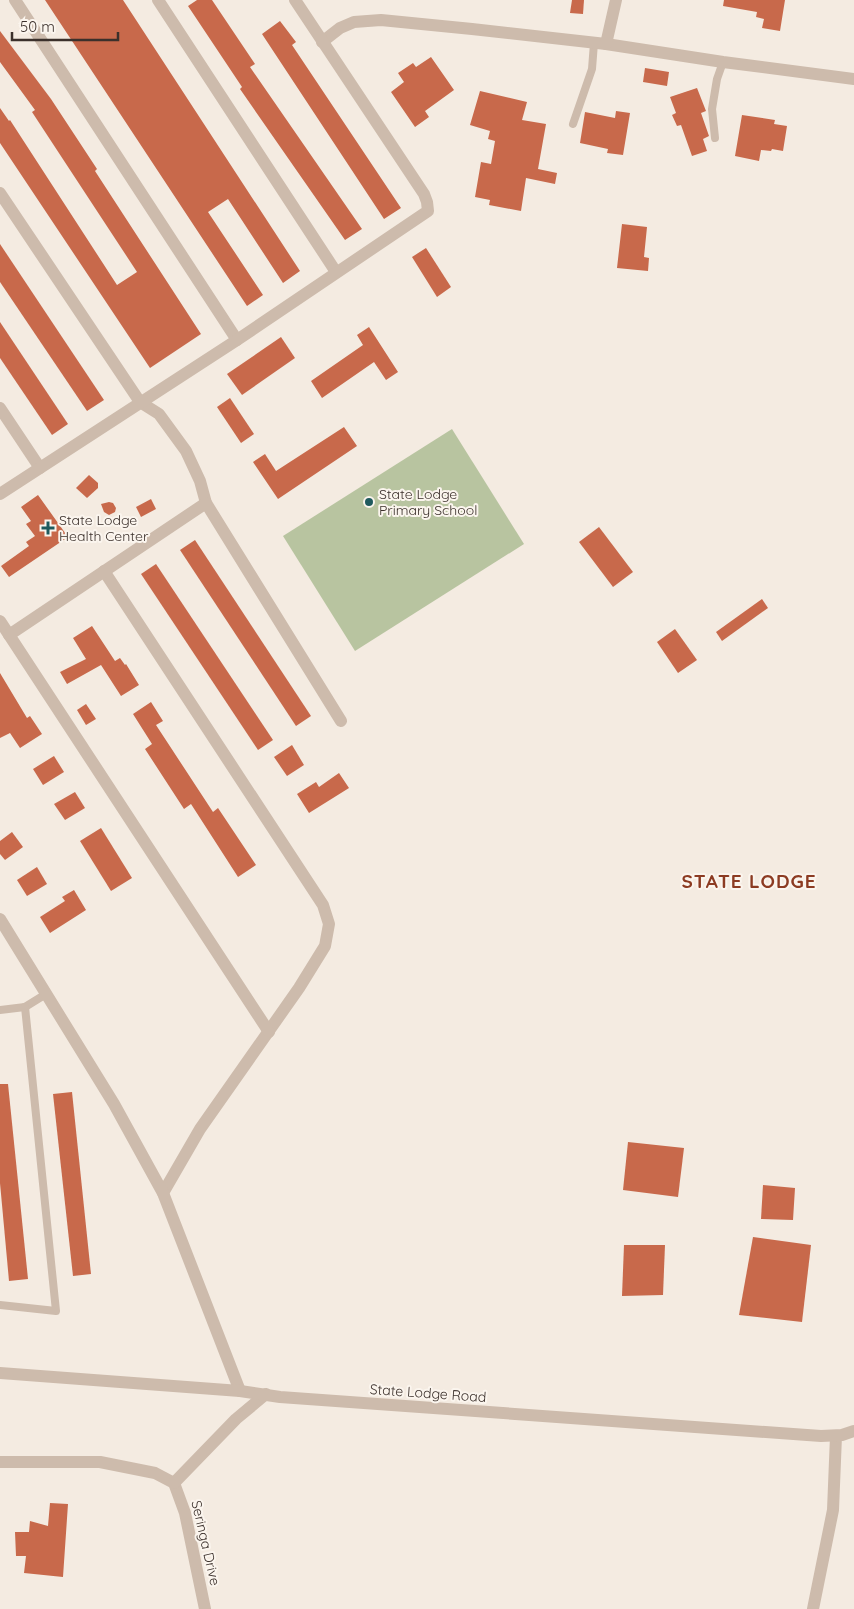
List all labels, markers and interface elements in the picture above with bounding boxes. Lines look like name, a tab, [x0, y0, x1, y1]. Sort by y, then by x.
scale bar	[12, 10, 119, 42]
text: 50 m	[20, 17, 55, 36]
place label: State Lodge Primary School	[379, 485, 477, 519]
marker: State Lodge Primary School	[363, 496, 375, 508]
place label: State Lodge Health Center	[59, 511, 149, 545]
marker: State Lodge Health Center	[41, 521, 55, 535]
district label: STATE LODGE	[681, 869, 817, 893]
street label: State Lodge Road	[369, 1380, 487, 1406]
street label: Seringa Drive	[187, 1499, 225, 1587]

